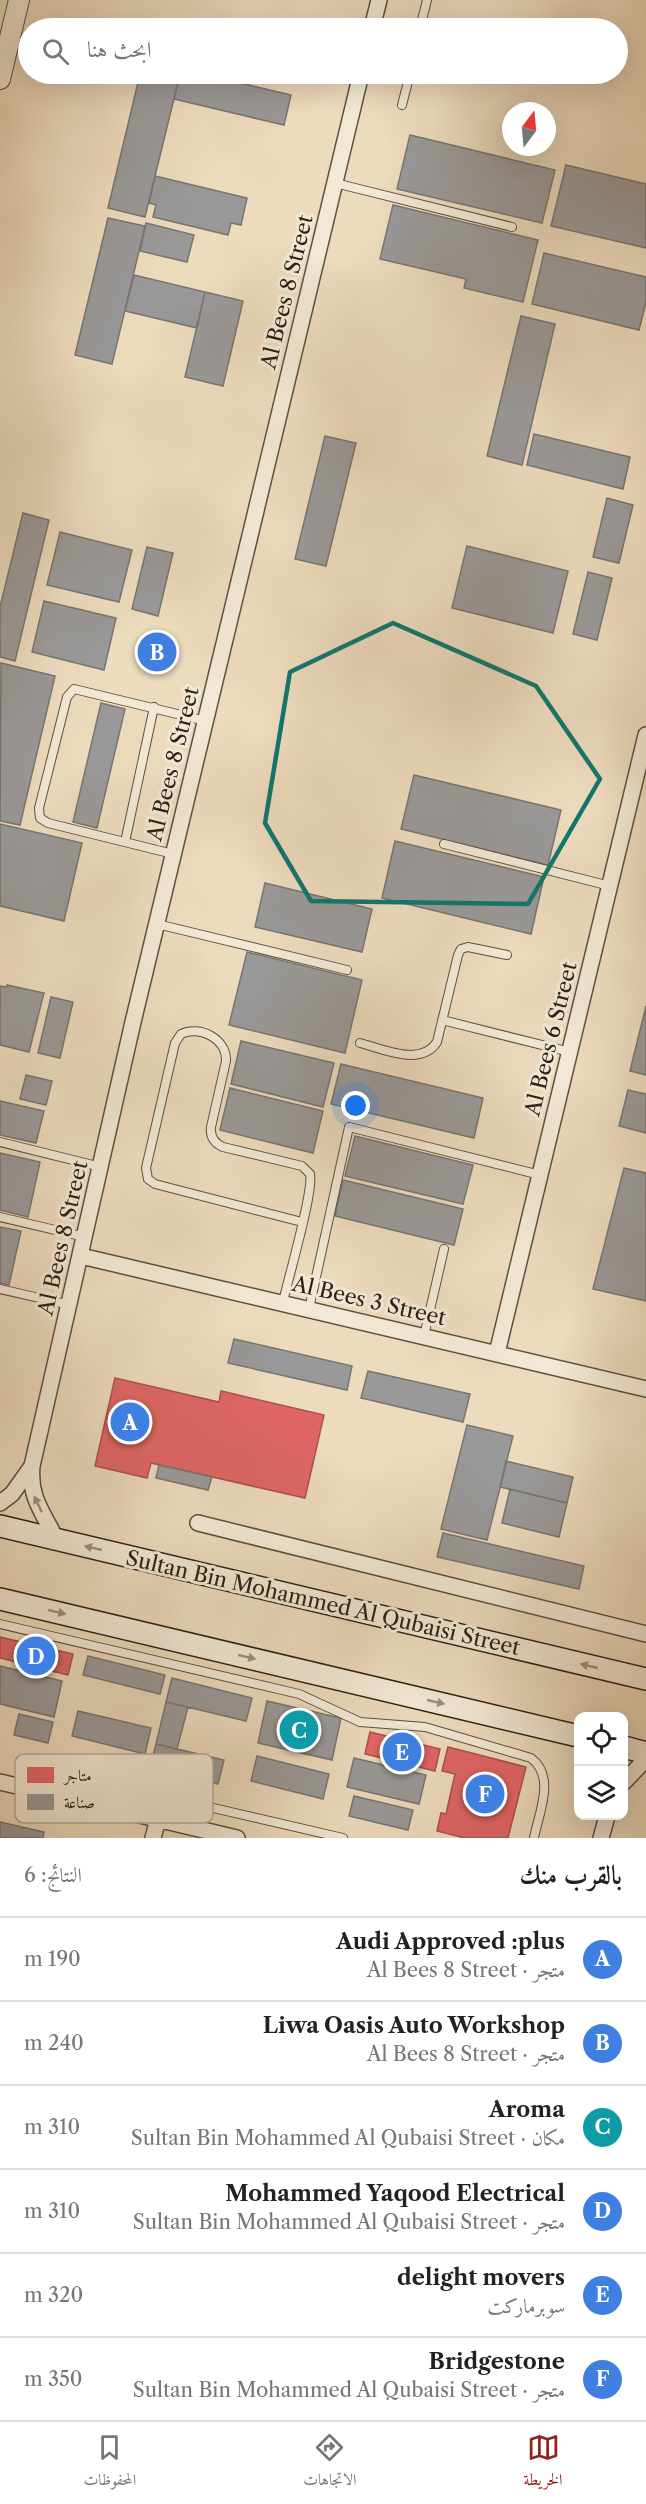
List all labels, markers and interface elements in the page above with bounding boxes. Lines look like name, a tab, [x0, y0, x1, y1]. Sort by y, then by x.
search box	[18, 18, 628, 84]
icon: search	[39, 35, 72, 68]
text: ابحث هنا	[87, 36, 152, 63]
north arrow	[502, 102, 556, 156]
street label: Al Bees 8 Street	[255, 212, 318, 372]
pin: B	[138, 630, 176, 674]
street label: Al Bees 8 Street	[141, 684, 204, 844]
street label: Al Bees 6 Street	[519, 959, 582, 1119]
your location	[341, 1091, 370, 1120]
street label: Al Bees 8 Street	[32, 1158, 93, 1319]
street label: Al Bees 3 Street	[289, 1270, 449, 1330]
pin: A	[110, 1400, 150, 1444]
one-way arrow	[33, 1496, 42, 1513]
one-way arrow	[84, 1542, 102, 1552]
street label: Sultan Bin Mohammed Al Qubaisi Street	[124, 1545, 523, 1660]
one-way arrow	[48, 1608, 66, 1618]
pin: D	[16, 1634, 56, 1678]
one-way arrow	[237, 1653, 256, 1663]
one-way arrow	[580, 1660, 598, 1670]
one-way arrow	[427, 1698, 446, 1708]
pin: C	[280, 1708, 318, 1752]
map controls	[574, 1712, 628, 1820]
button: locate	[574, 1712, 628, 1766]
pin: E	[382, 1730, 422, 1774]
legend	[15, 1754, 213, 1823]
text: متاجر	[62, 1765, 92, 1786]
button: layers	[574, 1766, 628, 1820]
pin: F	[466, 1772, 504, 1816]
text: صناعة	[64, 1792, 95, 1812]
text: بالقرب منك	[519, 1859, 622, 1891]
text: النتائج: 6	[24, 1863, 82, 1887]
text: Audi Approved :plus	[336, 1928, 565, 1955]
text: 190 m	[24, 1947, 81, 1971]
text: A	[595, 1947, 610, 1971]
text: متجر · Al Bees 8 Street	[367, 1958, 565, 1982]
text: Liwa Oasis Auto Workshop	[263, 2012, 565, 2039]
text: 240 m	[24, 2031, 84, 2055]
text: B	[595, 2031, 610, 2055]
text: متجر · Al Bees 8 Street	[367, 2042, 565, 2066]
text: Aroma	[489, 2096, 565, 2123]
text: 310 m	[24, 2115, 80, 2139]
text: C	[594, 2115, 611, 2139]
text: مكان · Sultan Bin Mohammed Al Qubaisi Street	[131, 2126, 565, 2150]
text: Mohammed Yaqood Electrical	[225, 2180, 565, 2207]
text: 310 m	[24, 2199, 80, 2223]
text: D	[594, 2199, 611, 2223]
text: متجر · Sultan Bin Mohammed Al Qubaisi Street	[133, 2210, 565, 2234]
text: delight movers	[397, 2264, 565, 2291]
text: 320 m	[24, 2283, 83, 2307]
text: E	[595, 2283, 610, 2307]
text: سوبرماركت	[487, 2294, 565, 2318]
text: Bridgestone	[429, 2348, 565, 2375]
text: 350 m	[24, 2367, 83, 2391]
text: F	[596, 2367, 609, 2391]
text: متجر · Sultan Bin Mohammed Al Qubaisi Street	[133, 2378, 565, 2402]
tab: المحفوظات	[84, 2431, 136, 2495]
tab: الاتجاهات	[303, 2431, 357, 2495]
tab: الخريطة	[524, 2431, 563, 2495]

